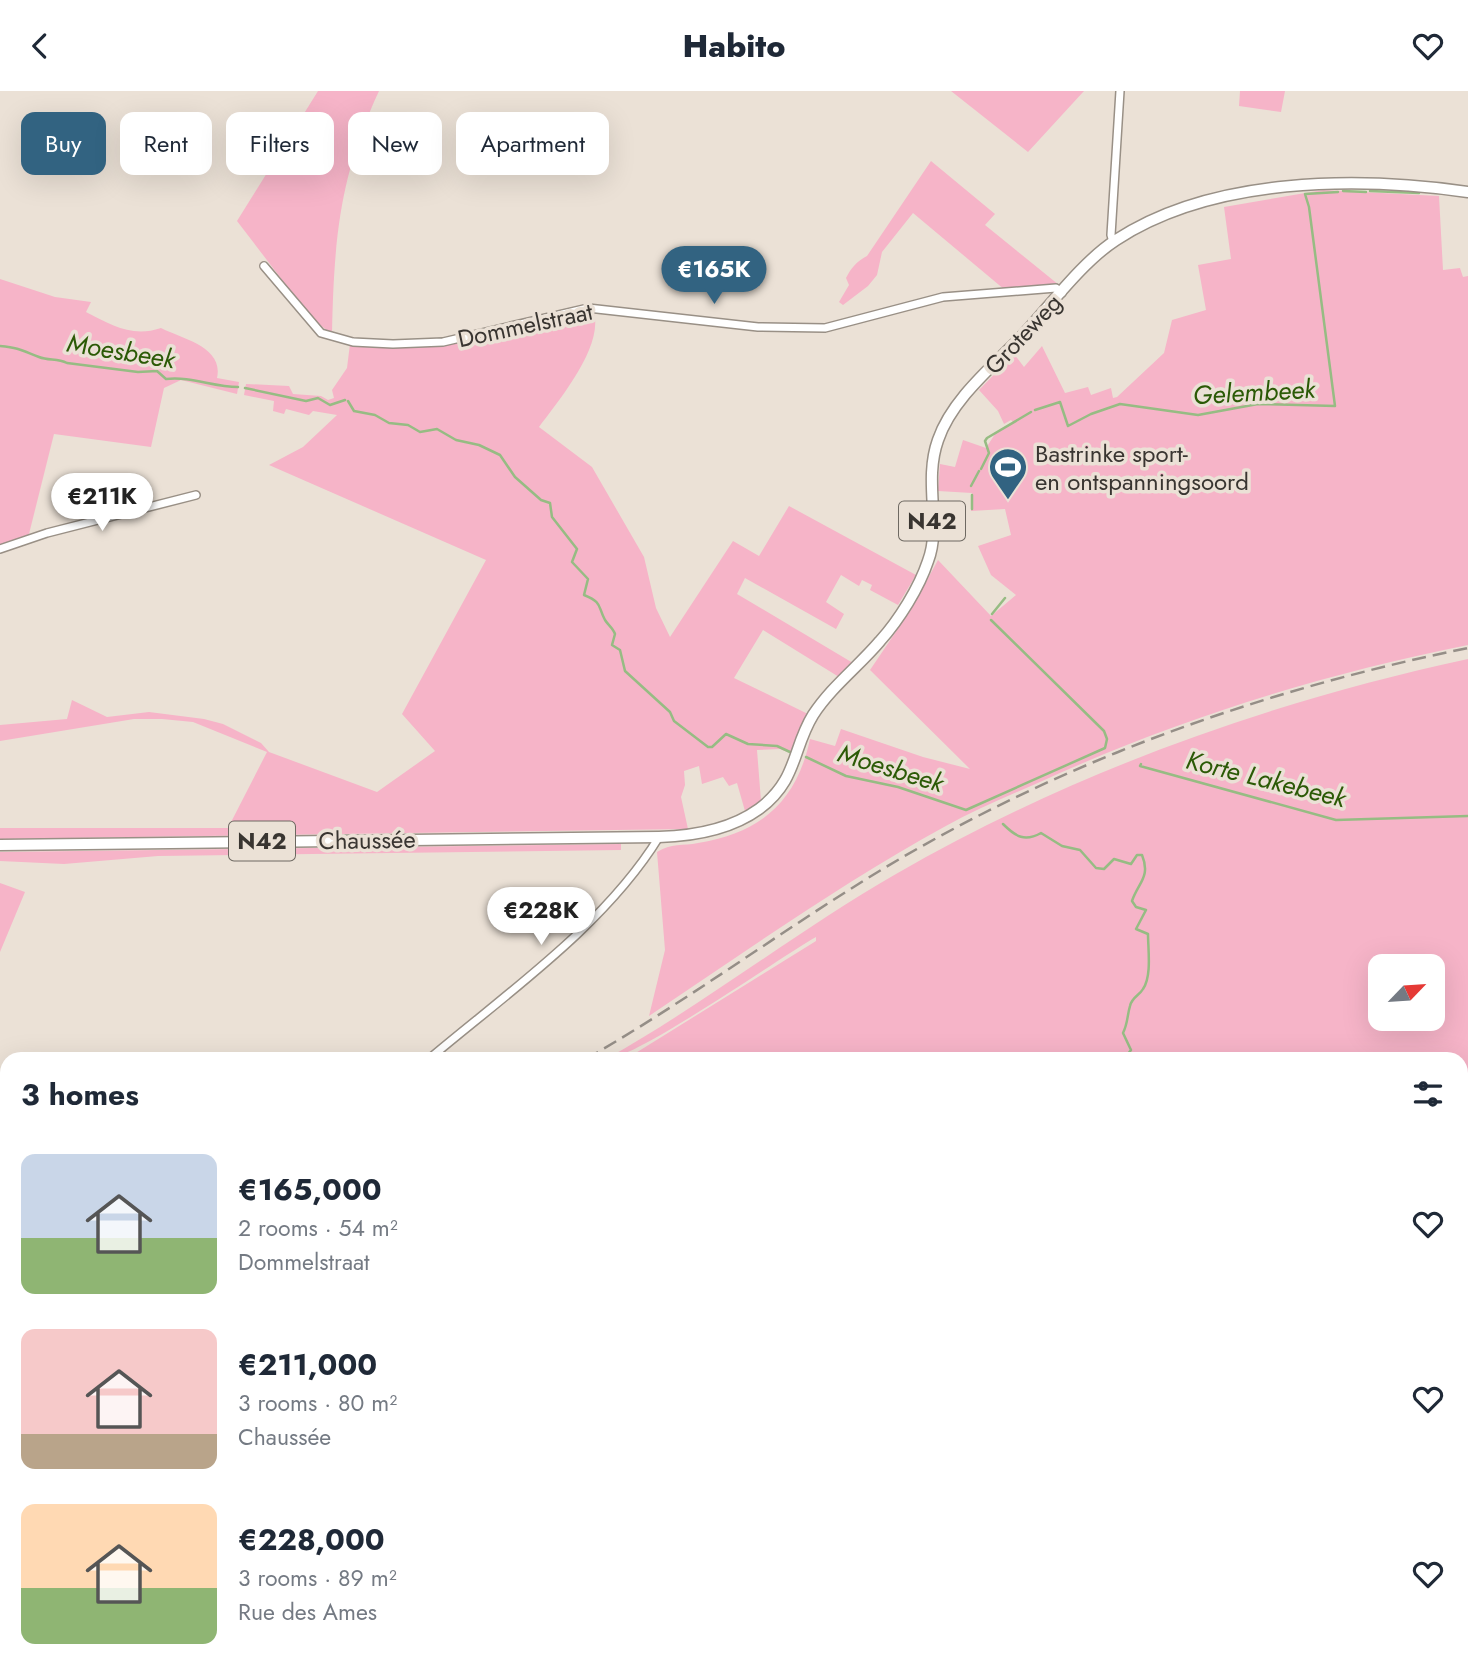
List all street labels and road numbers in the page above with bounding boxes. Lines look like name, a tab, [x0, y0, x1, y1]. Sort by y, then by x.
street label: Groteweg	[976, 286, 1070, 382]
street label: Dommelstraat	[454, 294, 596, 356]
road number: N42	[899, 501, 965, 541]
road number: N42	[229, 821, 295, 861]
street label: Chaussée	[318, 822, 416, 858]

